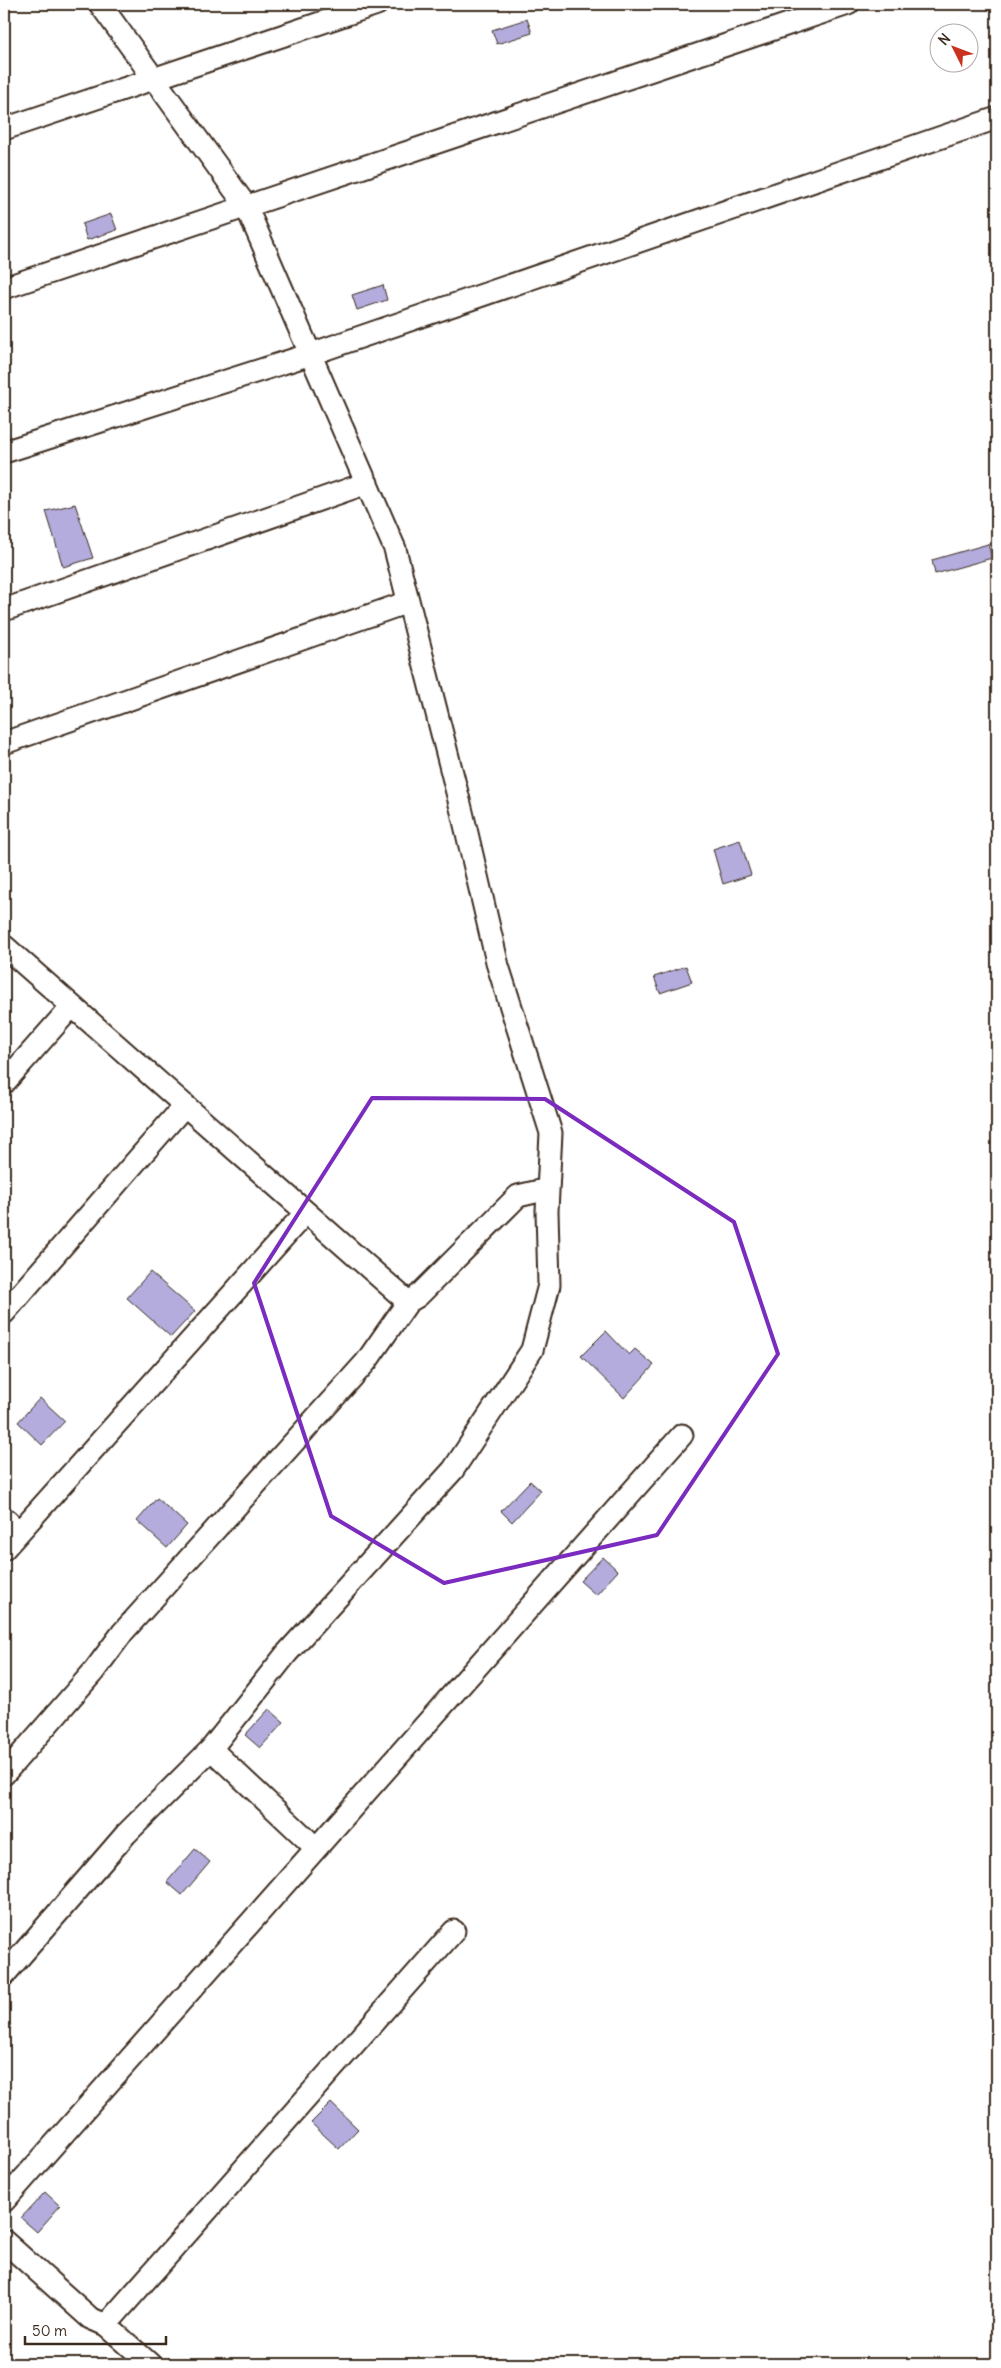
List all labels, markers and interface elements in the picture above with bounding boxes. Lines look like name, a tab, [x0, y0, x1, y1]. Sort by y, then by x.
north arrow	[928, 22, 978, 72]
text: N	[934, 30, 954, 49]
scale bar	[25, 2313, 166, 2345]
text: 50 m	[32, 2321, 67, 2340]

